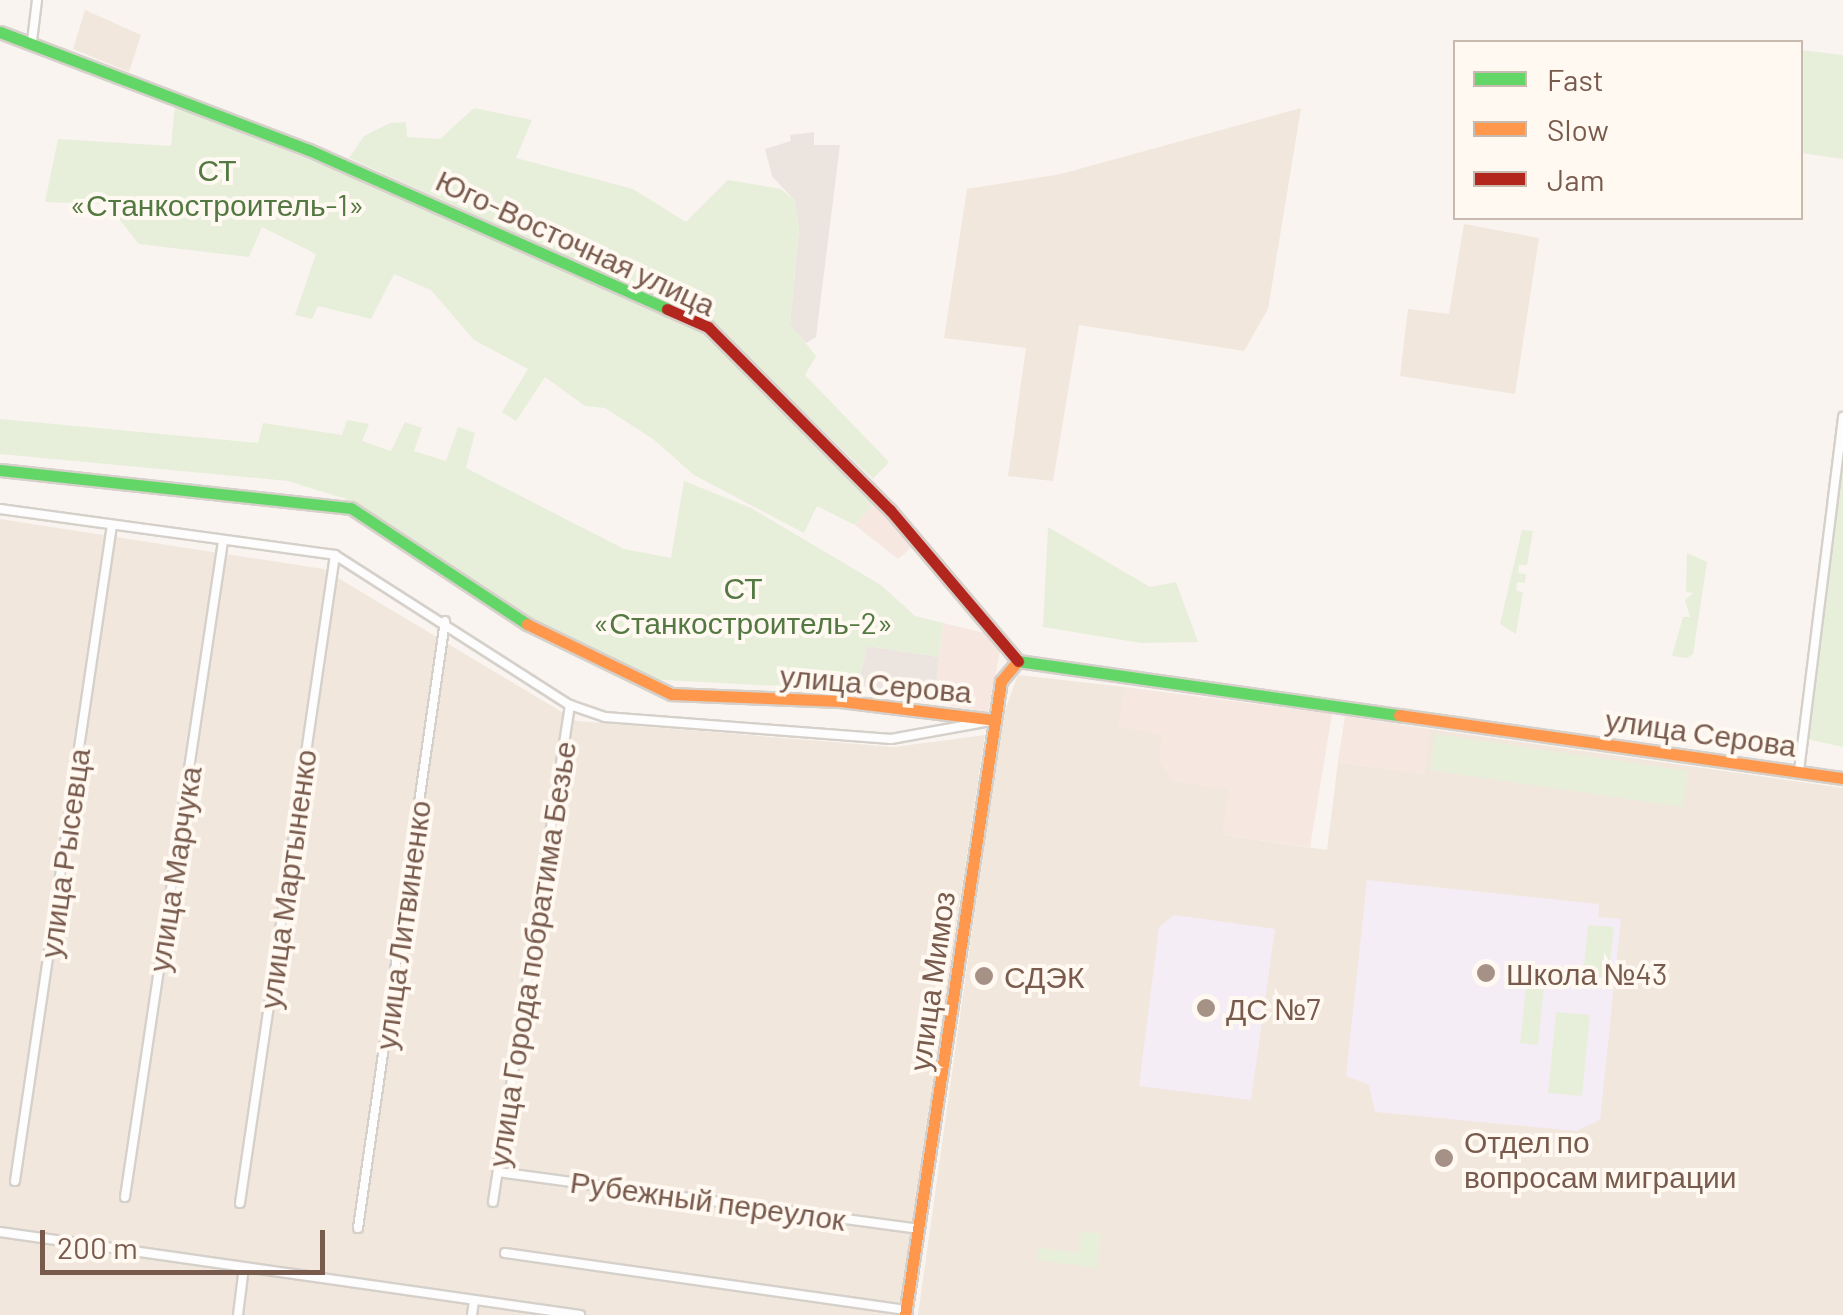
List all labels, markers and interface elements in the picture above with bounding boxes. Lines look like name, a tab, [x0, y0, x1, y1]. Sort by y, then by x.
legend	[1453, 40, 1803, 220]
text: Fast	[1547, 61, 1604, 97]
text: Slow	[1547, 111, 1609, 147]
park label: СТ «Станкостроитель-1»	[70, 151, 364, 222]
street label: Юго-Восточная улица	[431, 161, 721, 323]
text: Jam	[1547, 161, 1604, 197]
park label: СТ «Станкостроитель-2»	[593, 569, 893, 640]
street label: улица Серова	[779, 657, 973, 709]
street label: улица Серова	[1603, 701, 1799, 763]
street label: улица Города побратима Безье	[480, 738, 582, 1170]
street label: улица Рысевца	[31, 746, 97, 960]
street label: улица Мартыненко	[251, 747, 323, 1011]
street label: улица Марчука	[140, 764, 208, 974]
street label: улица Литвиненко	[367, 798, 437, 1052]
street label: улица Мимоз	[901, 889, 961, 1073]
place label: Школа №43	[1506, 955, 1667, 991]
place label: СДЭК	[1004, 958, 1084, 994]
marker: Школа №43	[1475, 962, 1497, 984]
marker: СДЭК	[973, 965, 995, 987]
place label: ДС №7	[1226, 990, 1320, 1026]
marker: ДС №7	[1195, 997, 1217, 1019]
place label: Отдел по вопросам миграции	[1464, 1123, 1737, 1194]
marker: Отдел по вопросам миграции	[1433, 1147, 1455, 1169]
street label: Рубежный переулок	[568, 1163, 848, 1237]
scale bar	[45, 1210, 330, 1272]
text: 200 m	[57, 1229, 138, 1265]

